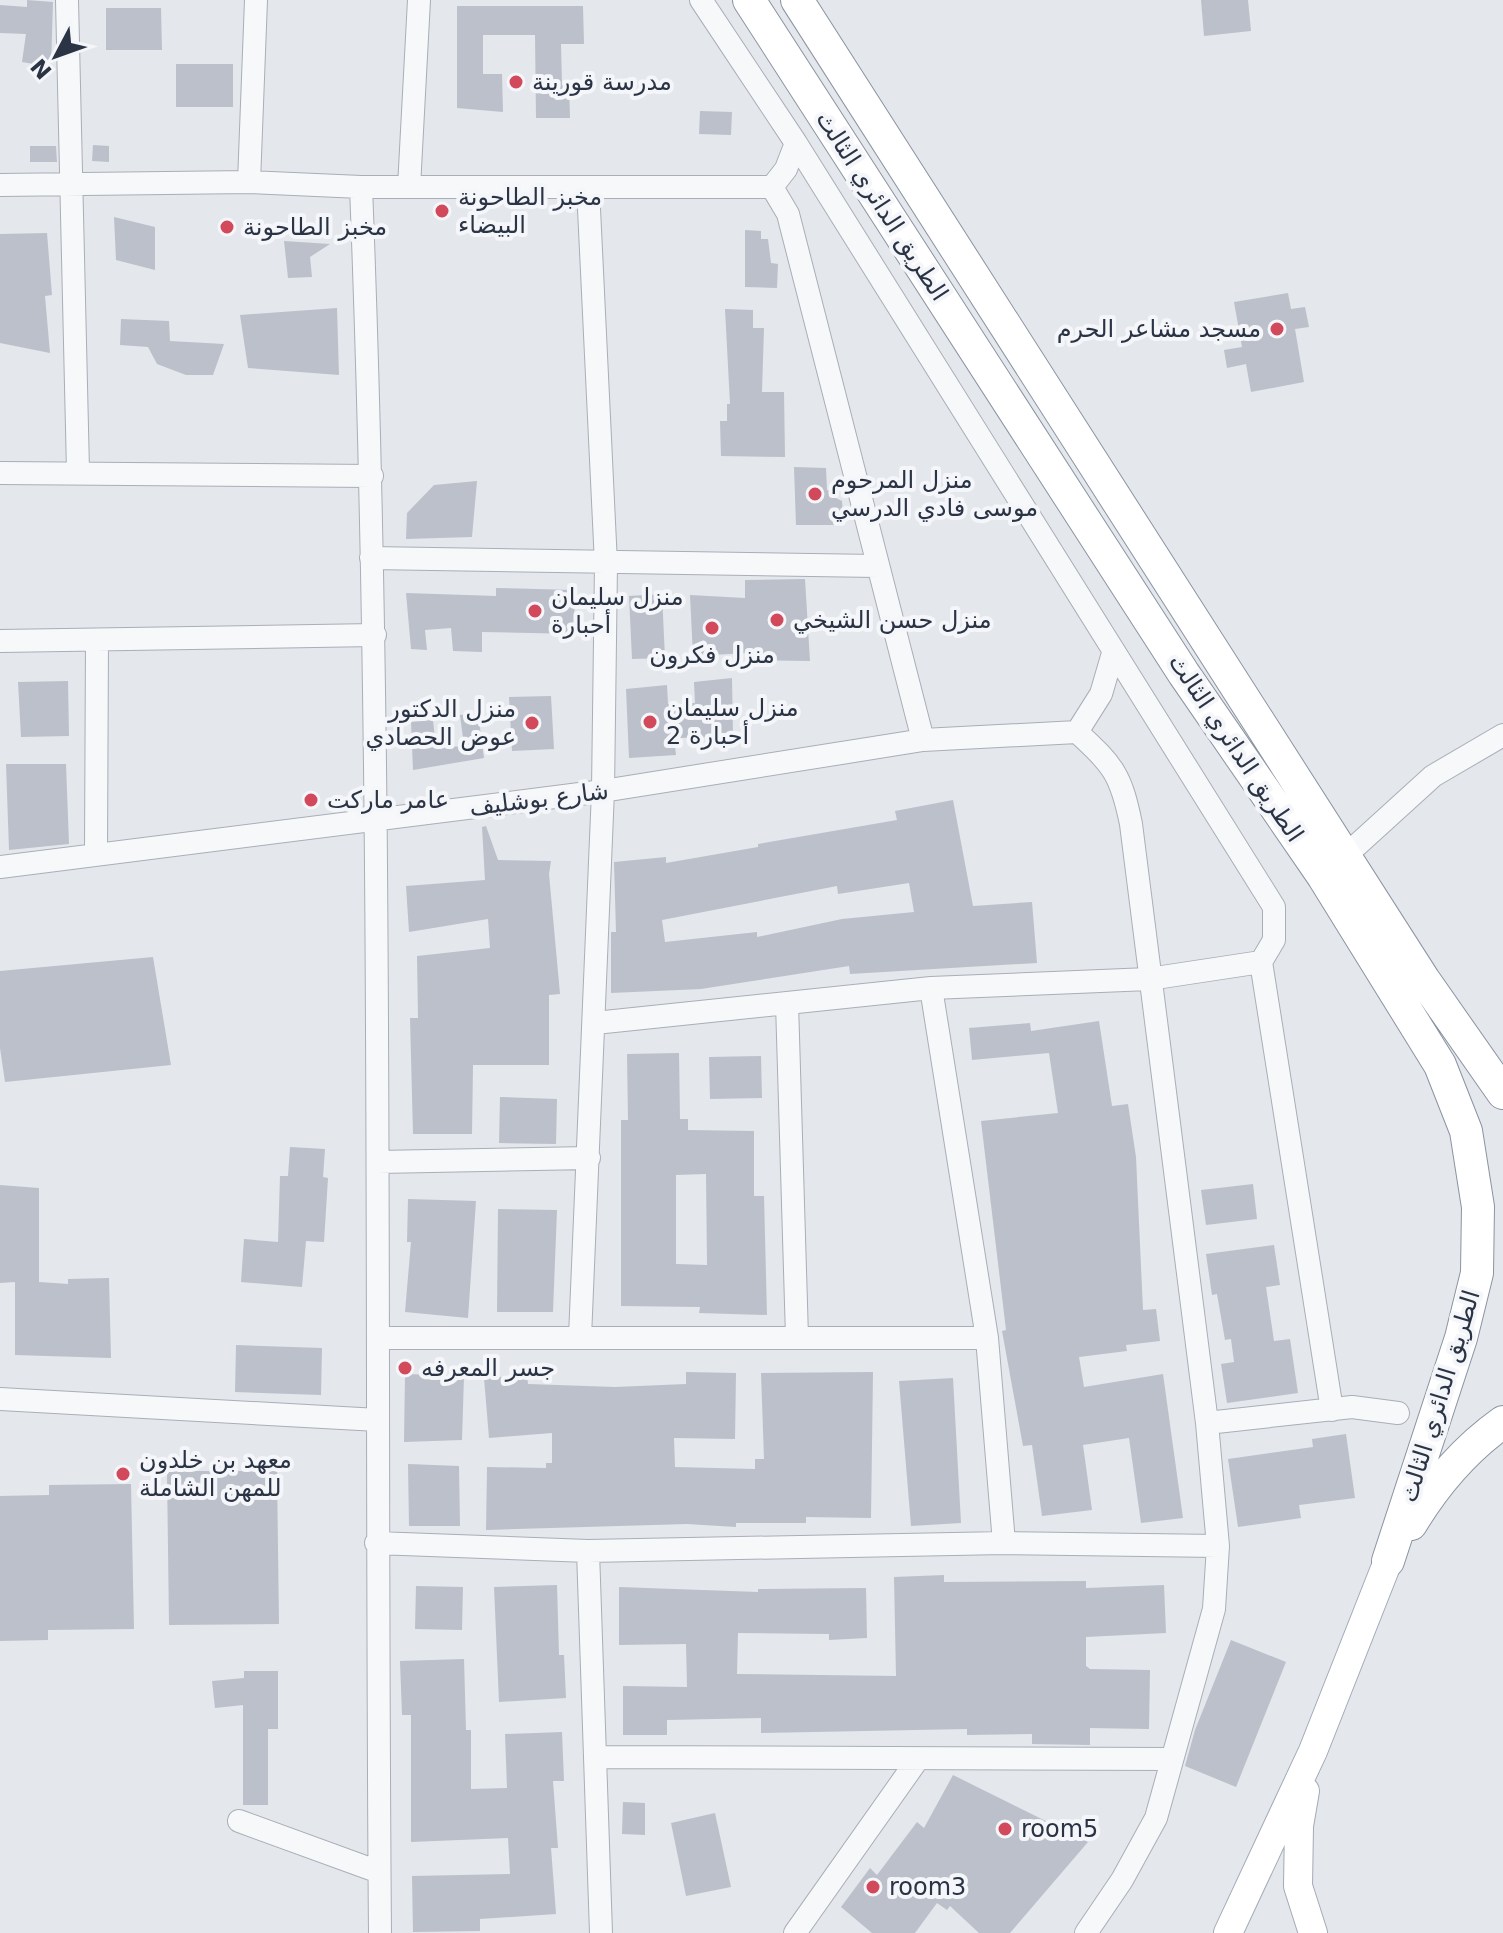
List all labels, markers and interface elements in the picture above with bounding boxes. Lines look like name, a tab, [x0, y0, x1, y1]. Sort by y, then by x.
north arrow	[16, 16, 96, 96]
text: N	[26, 54, 57, 84]
place label: مدرسة قورينة	[532, 68, 672, 96]
marker: مدرسة قورينة	[507, 73, 525, 91]
street label: الطريق الدائري الثالث	[810, 106, 954, 306]
place label: مخبز الطاحونة البيضاء	[458, 183, 602, 239]
marker: مخبز الطاحونة البيضاء	[433, 202, 451, 220]
place label: مخبز الطاحونة	[243, 213, 387, 241]
marker: مخبز الطاحونة	[218, 218, 236, 236]
place label: مسجد مشاعر الحرم	[1057, 315, 1261, 343]
marker: مسجد مشاعر الحرم	[1268, 320, 1286, 338]
place label: منزل المرحوم موسى فادي الدرسي	[831, 466, 1038, 522]
marker: منزل المرحوم موسى فادي الدرسي	[806, 485, 824, 503]
place label: منزل سليمان أحبارة	[551, 583, 684, 639]
marker: منزل سليمان أحبارة	[526, 602, 544, 620]
place label: منزل حسن الشيخي	[793, 606, 992, 634]
marker: منزل حسن الشيخي	[768, 611, 786, 629]
marker: منزل فكرون	[703, 619, 721, 637]
place label: منزل فكرون	[649, 641, 775, 669]
street label: الطريق الدائري الثالث	[1163, 649, 1309, 847]
place label: منزل سليمان أحبارة 2	[666, 694, 799, 750]
place label: منزل الدكتور عوض الحصادي	[366, 695, 516, 751]
marker: منزل سليمان أحبارة 2	[641, 713, 659, 731]
marker: منزل الدكتور عوض الحصادي	[523, 714, 541, 732]
street label: شارع بوشليف	[468, 777, 610, 821]
place label: عامر ماركت	[327, 786, 449, 814]
marker: عامر ماركت	[302, 791, 320, 809]
street label: الطريق الدائري الثالث	[1394, 1287, 1486, 1505]
place label: جسر المعرفه	[421, 1354, 555, 1382]
marker: جسر المعرفه	[396, 1359, 414, 1377]
place label: معهد بن خلدون للمهن الشاملة	[139, 1446, 292, 1502]
marker: معهد بن خلدون للمهن الشاملة	[114, 1465, 132, 1483]
place label: room5	[1021, 1815, 1098, 1843]
marker: room5	[996, 1820, 1014, 1838]
place label: room3	[889, 1873, 966, 1901]
marker: room3	[864, 1878, 882, 1896]

